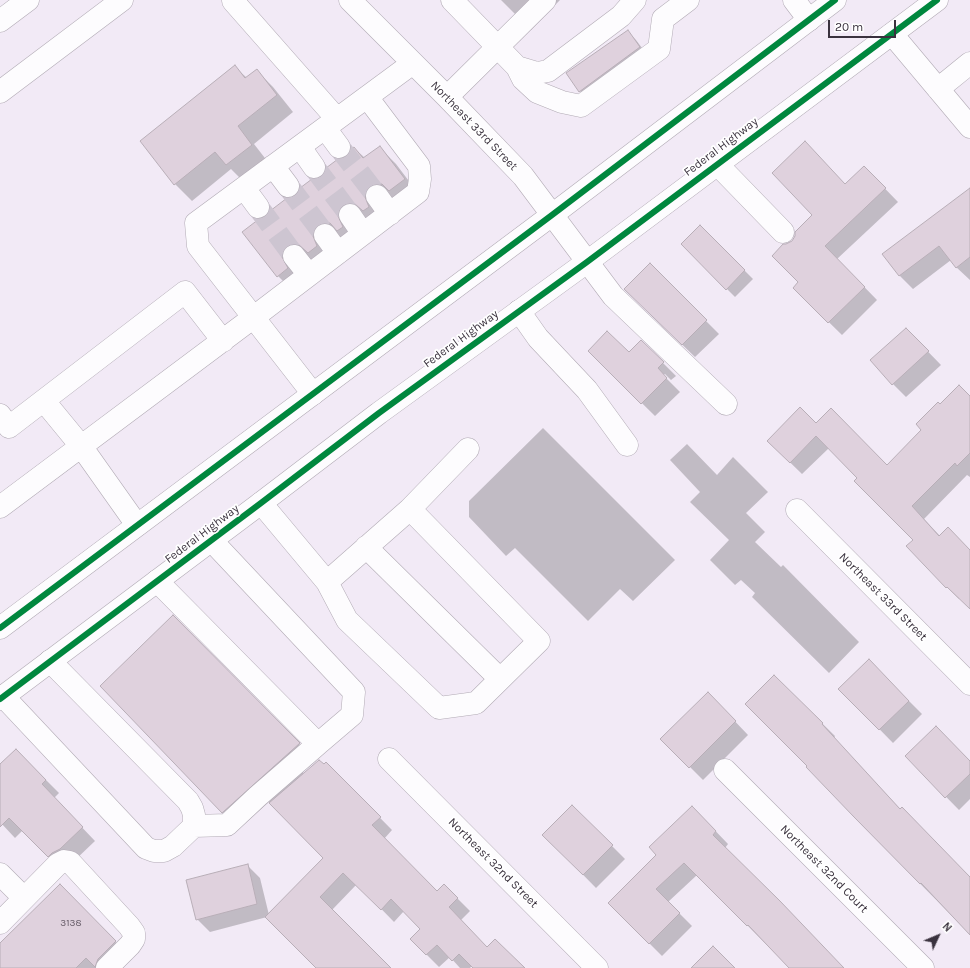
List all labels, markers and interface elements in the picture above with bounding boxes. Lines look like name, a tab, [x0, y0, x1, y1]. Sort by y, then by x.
scale bar	[830, 12, 898, 38]
text: 20 m	[835, 20, 863, 34]
street label: Northeast 33rd Street	[428, 78, 520, 174]
street label: Federal Highway	[681, 114, 761, 180]
street label: Federal Highway	[421, 307, 501, 371]
street label: Federal Highway	[162, 501, 242, 567]
street label: Northeast 33rd Street	[836, 550, 930, 644]
street label: Northeast 32nd Street	[445, 815, 541, 911]
street label: Northeast 32nd Court	[777, 822, 871, 916]
north arrow	[918, 916, 958, 956]
house number: 3138	[60, 917, 82, 929]
text: N	[940, 920, 954, 935]

